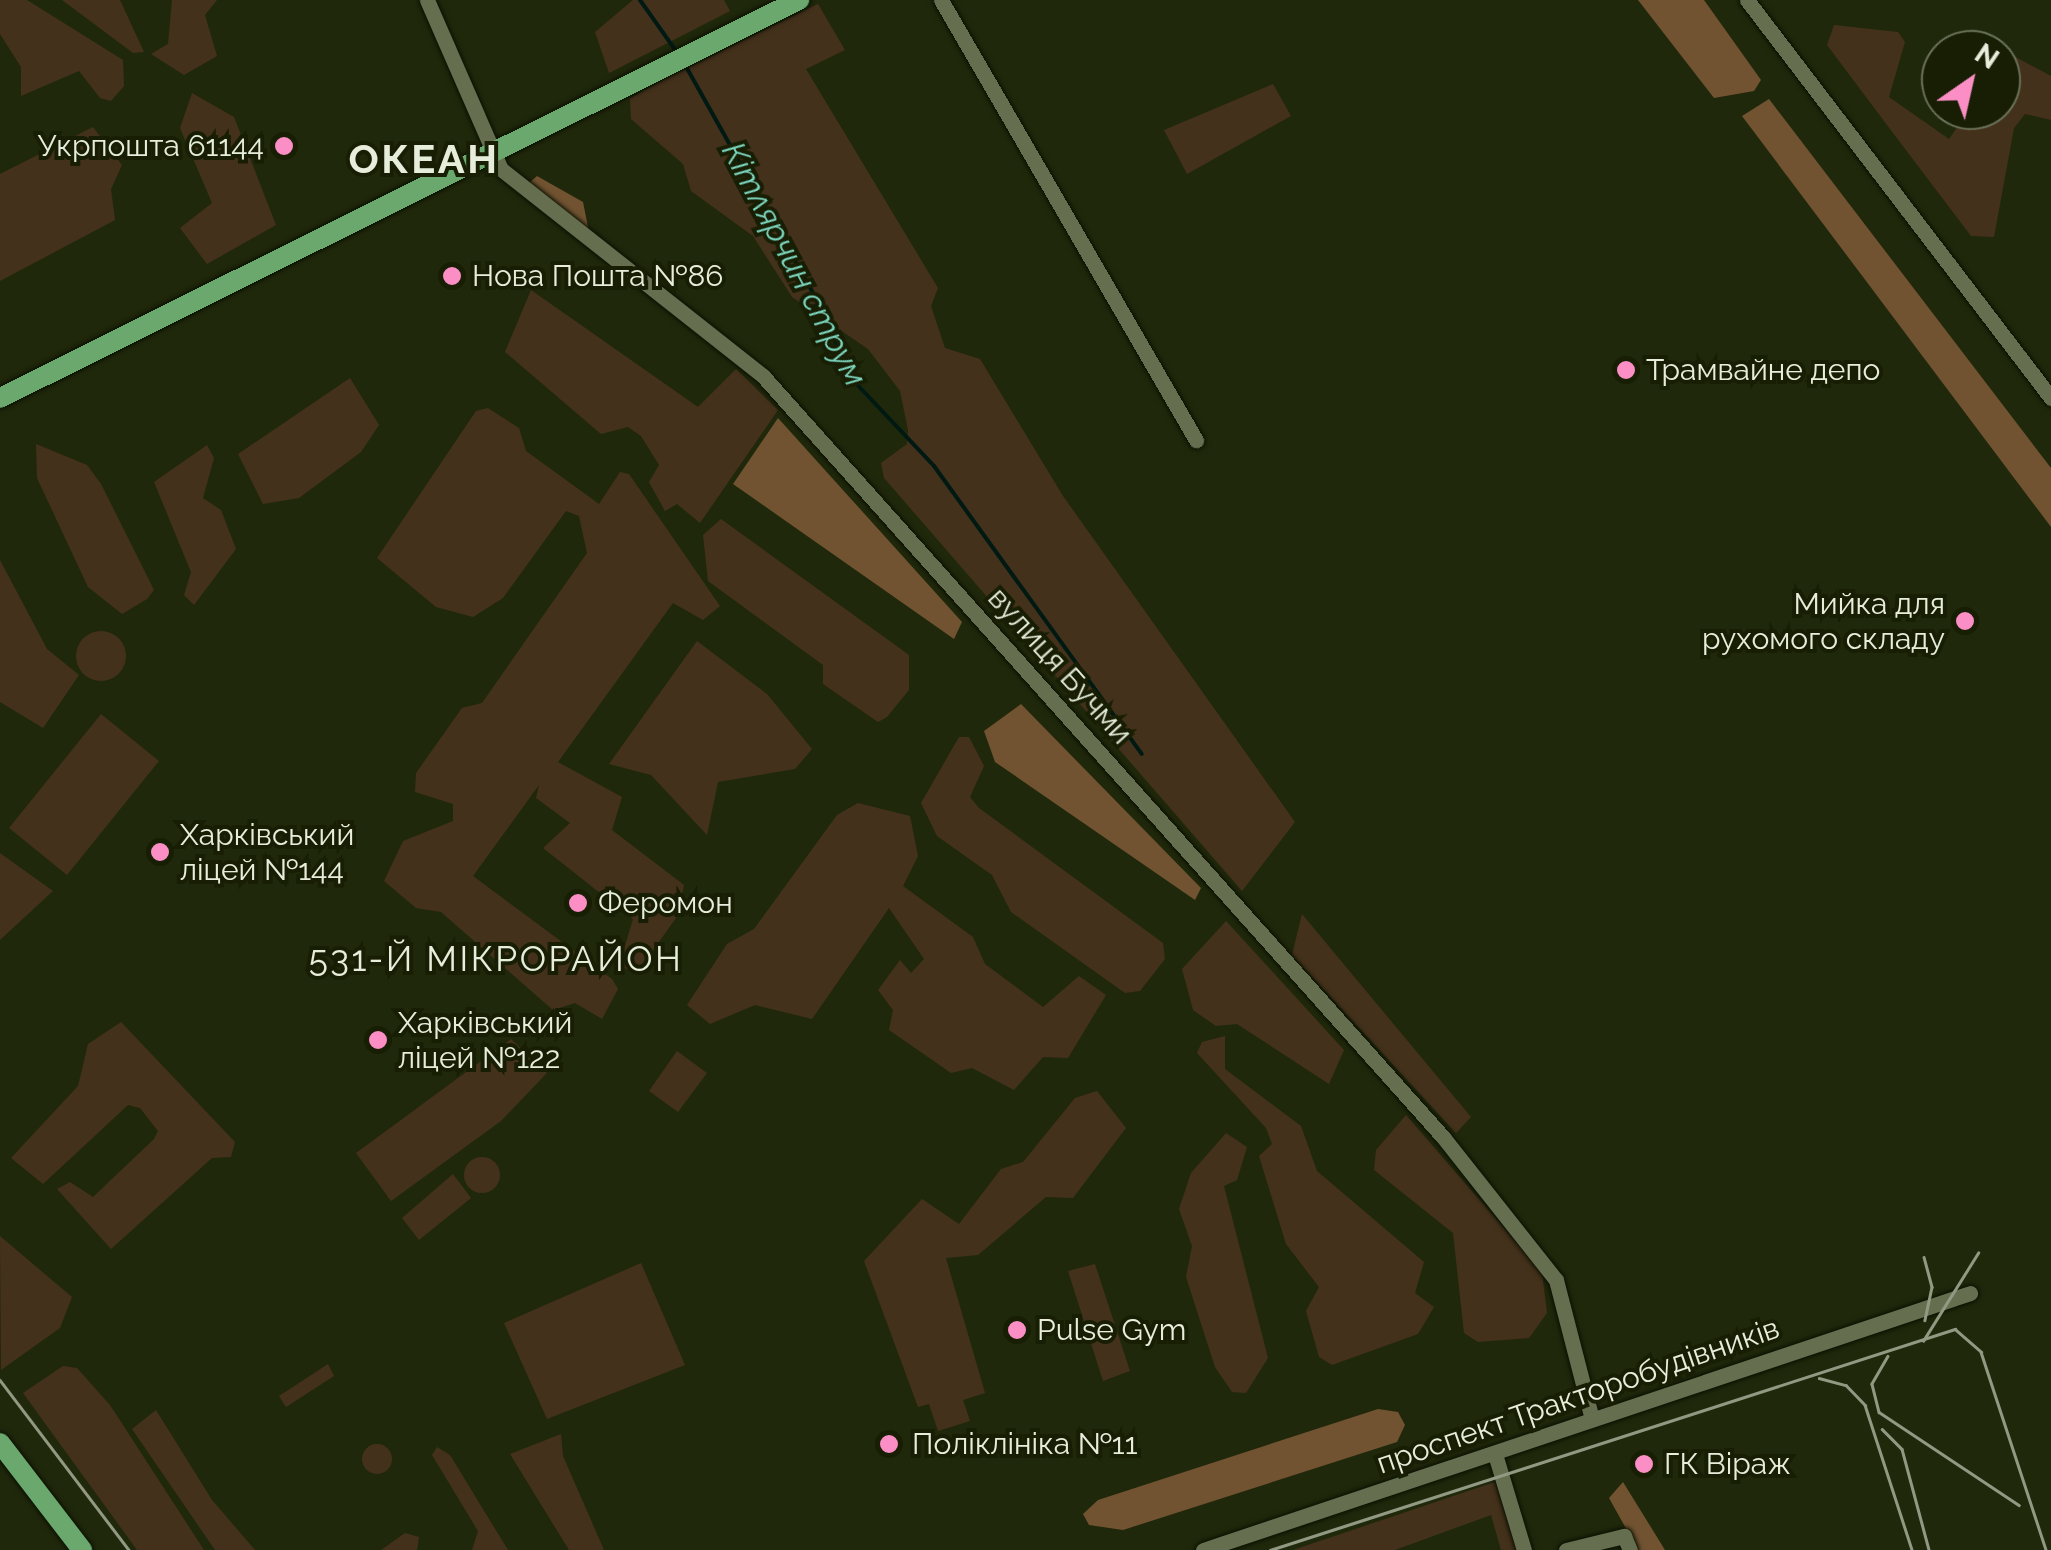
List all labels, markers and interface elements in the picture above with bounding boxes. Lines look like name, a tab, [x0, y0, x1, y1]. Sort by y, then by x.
north arrow	[1921, 30, 2021, 130]
text: N	[1969, 37, 2005, 76]
place label: Укрпошта 61144	[38, 128, 264, 164]
marker: Укрпошта 61144	[273, 135, 295, 157]
district label: ОКЕАН	[349, 135, 499, 183]
water label: Кітлярчин струм	[714, 136, 874, 392]
place label: Нова Пошта №86	[472, 258, 723, 294]
marker: Нова Пошта №86	[441, 265, 463, 287]
place label: Трамвайне депо	[1646, 352, 1880, 388]
marker: Трамвайне депо	[1615, 359, 1637, 381]
street label: вулиця Бучми	[980, 580, 1140, 752]
place label: Мийка для рухомого складу	[1702, 586, 1945, 656]
marker: Мийка для рухомого складу	[1954, 610, 1976, 632]
place label: Харківський ліцей №144	[180, 817, 354, 888]
marker: Харківський ліцей №144	[149, 841, 171, 863]
place label: Феромон	[598, 885, 733, 921]
marker: Феромон	[567, 892, 589, 914]
district label: 531-Й МІКРОРАЙОН	[309, 938, 683, 980]
place label: Харківський ліцей №122	[398, 1005, 572, 1076]
marker: Харківський ліцей №122	[367, 1029, 389, 1051]
street label: проспект Тракторобудівників	[1372, 1310, 1784, 1482]
place label: Pulse Gym	[1037, 1312, 1186, 1348]
marker: Pulse Gym	[1006, 1319, 1028, 1341]
place label: Поліклініка №11	[912, 1426, 1138, 1462]
marker: Поліклініка №11	[876, 1431, 902, 1457]
place label: ГК Віраж	[1664, 1446, 1791, 1482]
marker: ГК Віраж	[1633, 1453, 1655, 1475]

